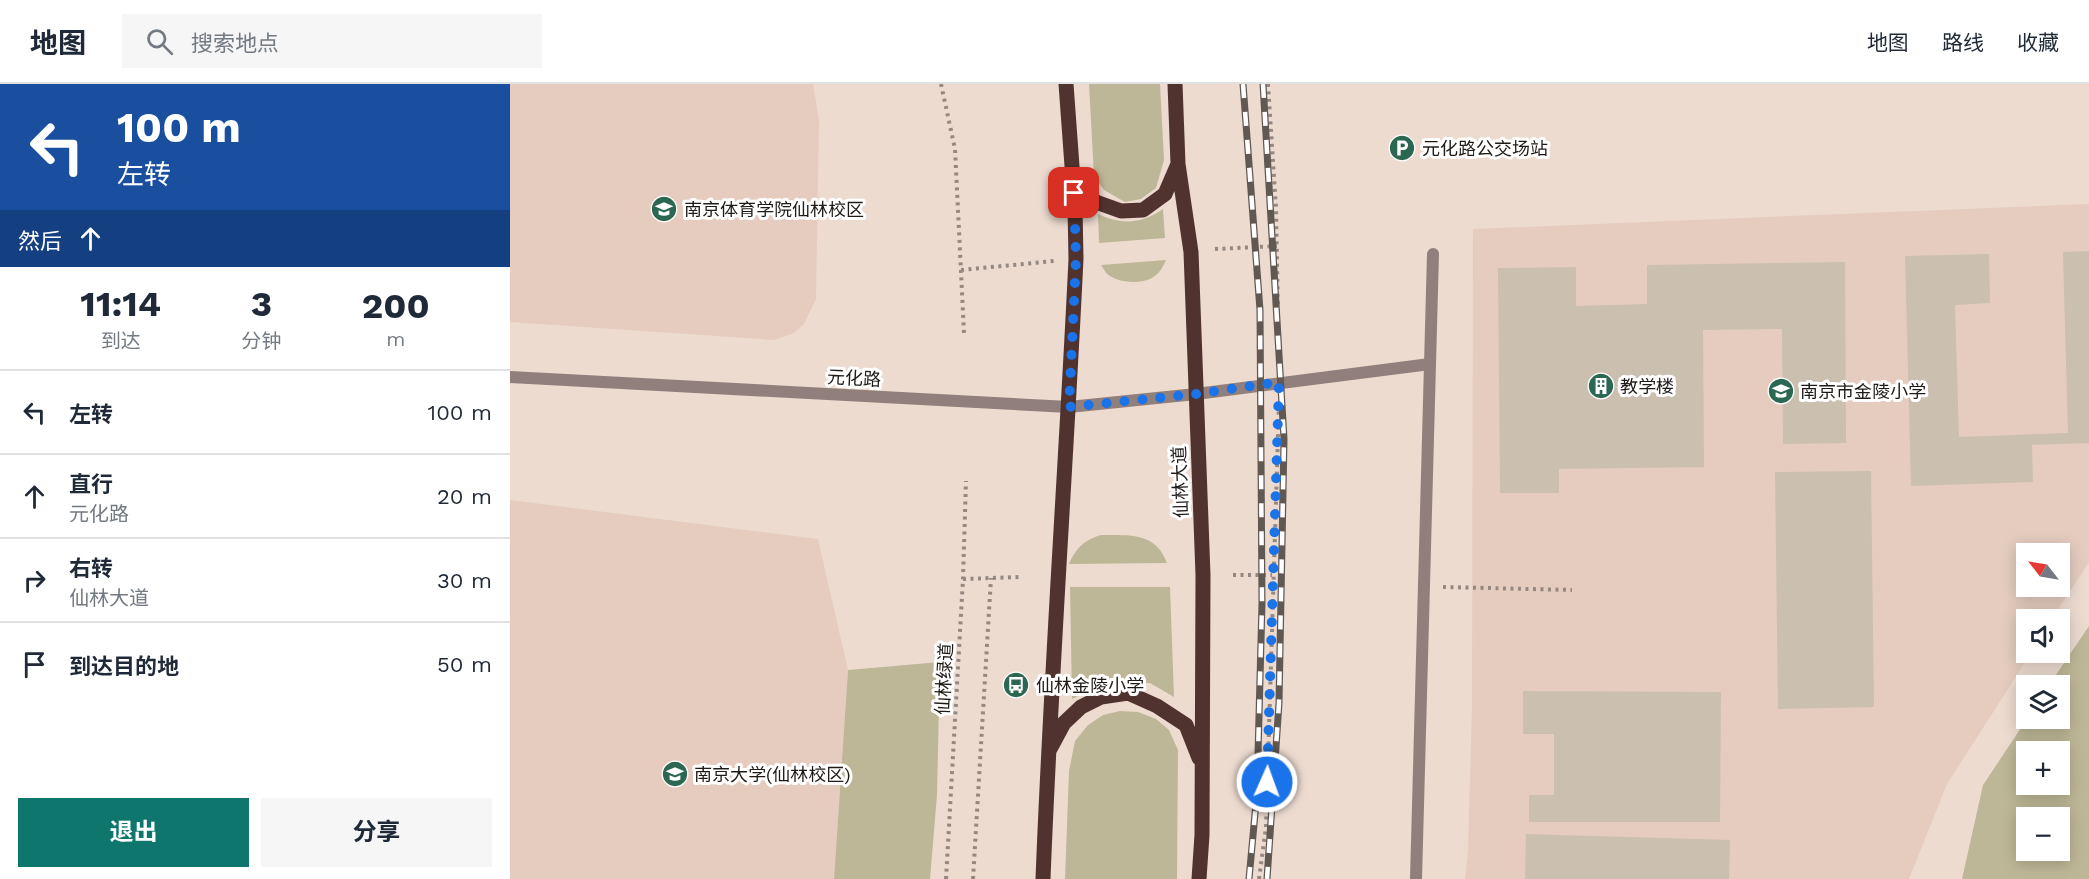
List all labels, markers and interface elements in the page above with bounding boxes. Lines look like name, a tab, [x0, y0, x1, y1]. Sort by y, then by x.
search box	[122, 14, 542, 68]
icon: search	[143, 25, 176, 58]
text: 地图	[30, 27, 86, 60]
text: 地图	[1867, 30, 1909, 55]
text: 路线	[1942, 30, 1984, 55]
text: 收藏	[2017, 30, 2059, 55]
text: 搜索地点	[191, 31, 279, 56]
text: 100 m	[117, 103, 241, 152]
icon: left	[18, 108, 96, 186]
parking icon: 元化路公交场站	[1387, 133, 1417, 163]
place label: 元化路公交场站	[1422, 138, 1548, 159]
text: 左转	[117, 159, 171, 191]
pin	[1048, 167, 1099, 218]
icon: arrive	[1057, 176, 1090, 209]
school or university icon: 南京体育学院仙林校区	[649, 194, 679, 224]
place label: 南京体育学院仙林校区	[684, 199, 864, 220]
icon: ahead	[74, 222, 107, 255]
text: 然后	[18, 229, 62, 254]
text: 11:14	[80, 283, 161, 325]
text: 3	[251, 283, 272, 325]
text: 200	[362, 285, 430, 327]
text: m	[386, 327, 405, 351]
text: 到达	[101, 329, 141, 353]
text: 分钟	[241, 329, 281, 353]
street label: 元化路	[826, 366, 882, 390]
building icon: 教学楼	[1586, 371, 1616, 401]
place label: 教学楼	[1620, 376, 1674, 397]
school or university icon: 南京市金陵小学	[1766, 376, 1796, 406]
place label: 南京市金陵小学	[1800, 381, 1926, 402]
icon: left	[18, 396, 51, 429]
text: 100 m	[428, 400, 492, 425]
text: 左转	[69, 402, 113, 427]
street label: 仙林大道	[1168, 446, 1192, 518]
text: 直行	[69, 472, 113, 497]
icon: ahead	[18, 480, 51, 513]
text: 20 m	[437, 484, 492, 509]
text: 元化路	[69, 502, 129, 526]
north arrow	[2016, 543, 2070, 597]
map controls	[2016, 543, 2070, 861]
text: 右转	[69, 556, 113, 581]
icon: right	[18, 564, 51, 597]
text: 30 m	[437, 568, 492, 593]
text: 仙林大道	[69, 586, 149, 610]
button: sound	[2016, 609, 2070, 663]
street label: 仙林绿道	[932, 642, 956, 716]
icon: arrive	[18, 648, 51, 681]
text: 50 m	[437, 652, 492, 677]
text: 到达目的地	[69, 654, 179, 679]
bus stop icon: 仙林金陵小学	[1001, 670, 1031, 700]
place label: 仙林金陵小学	[1036, 675, 1144, 696]
button: layers	[2016, 675, 2070, 729]
button: +	[2016, 741, 2070, 795]
position arrow	[1235, 750, 1299, 814]
school or university icon: 南京大学(仙林校区)	[660, 759, 690, 789]
place label: 南京大学(仙林校区)	[694, 764, 851, 785]
button: 退出	[18, 798, 249, 867]
button: 分享	[261, 798, 492, 867]
button: −	[2016, 807, 2070, 861]

